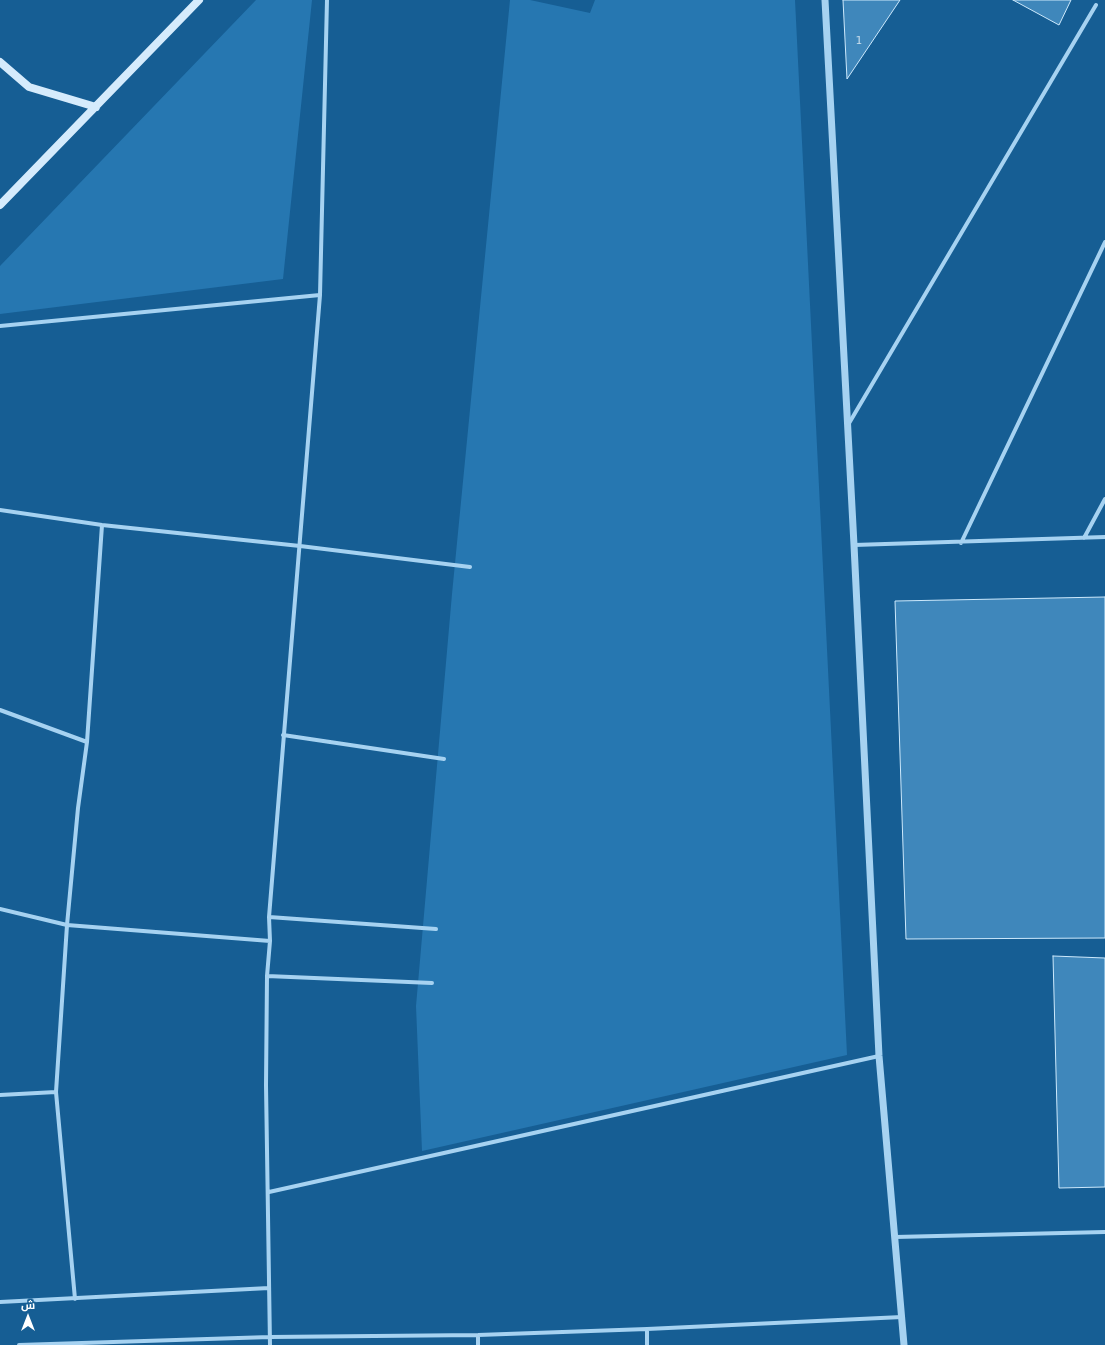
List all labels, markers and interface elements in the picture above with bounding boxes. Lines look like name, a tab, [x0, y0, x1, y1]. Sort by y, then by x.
house number: 1	[856, 33, 862, 47]
north arrow	[8, 1297, 48, 1337]
text: ش	[21, 1299, 35, 1311]

